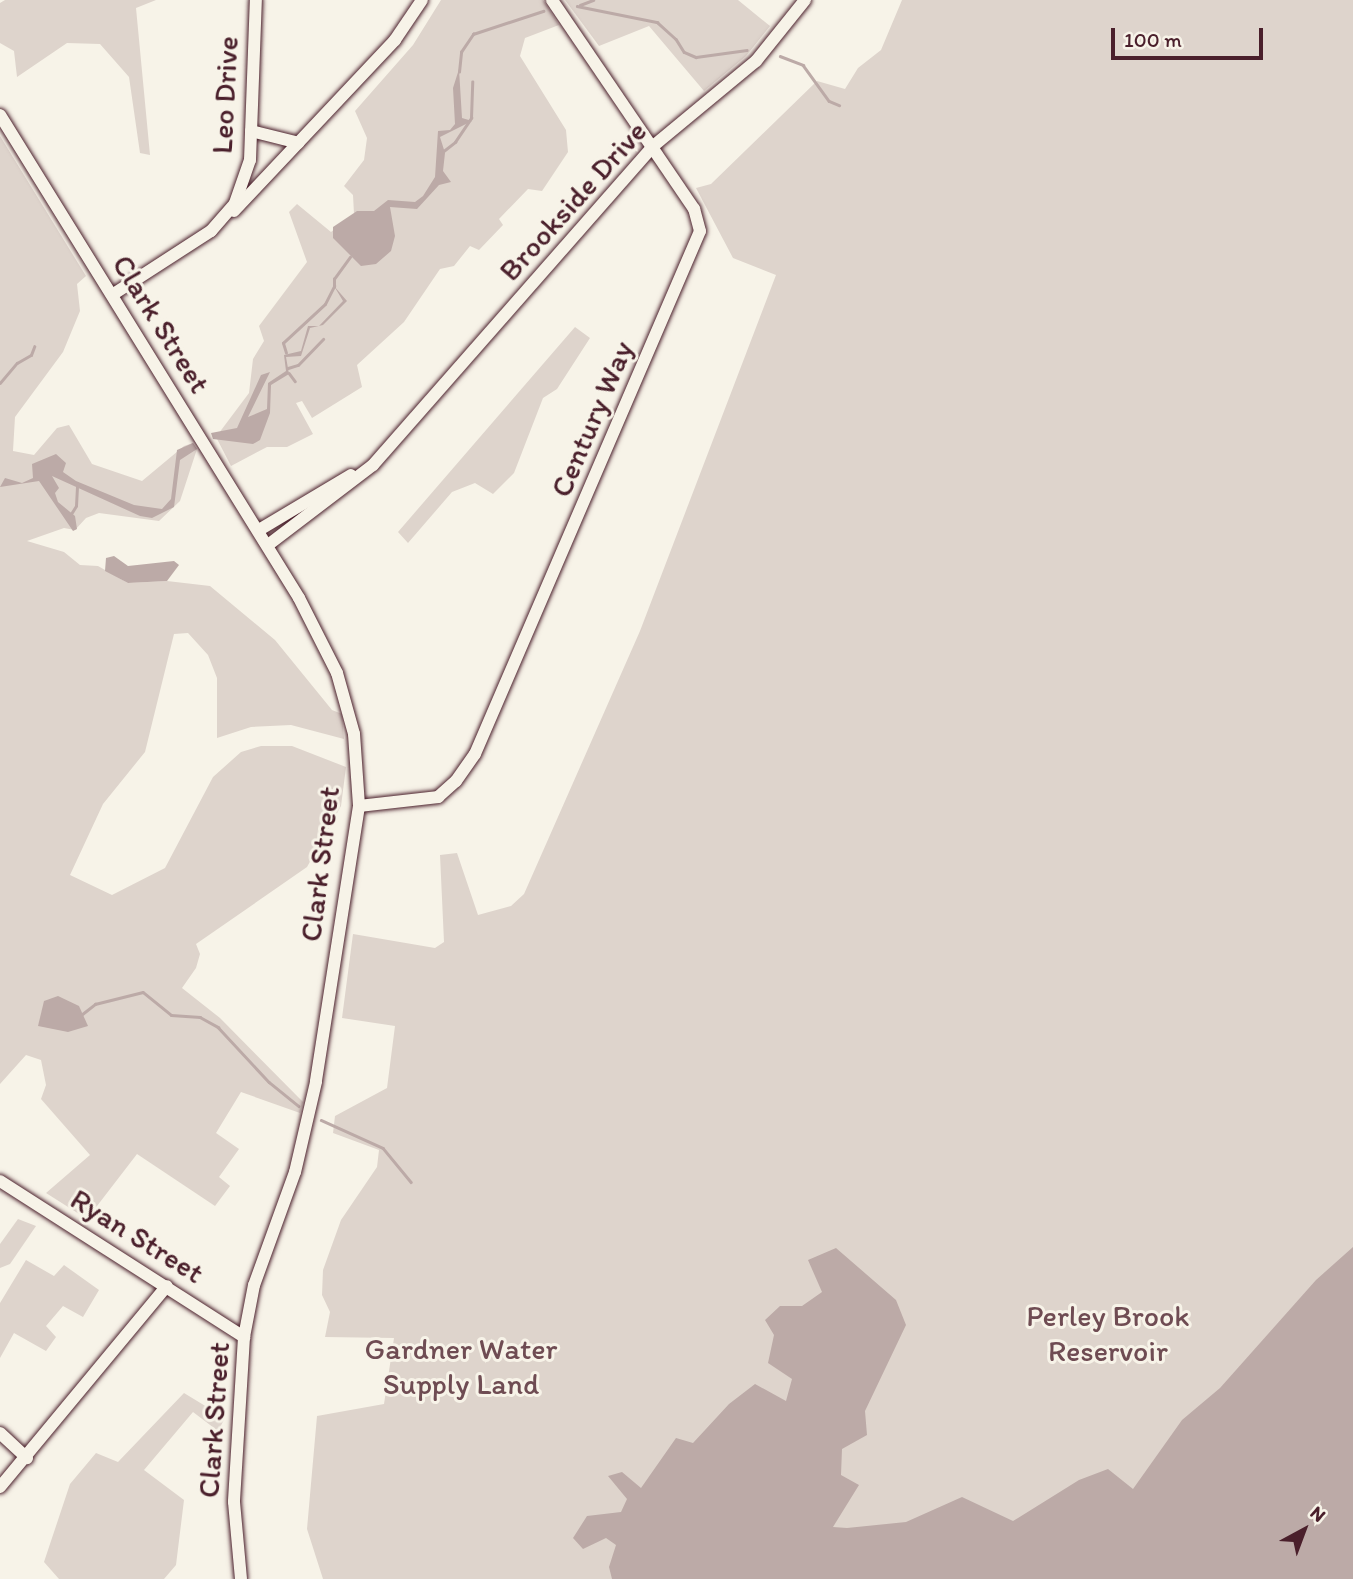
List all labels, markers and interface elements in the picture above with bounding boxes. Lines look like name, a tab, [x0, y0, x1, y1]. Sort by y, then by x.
scale bar	[1115, 14, 1267, 58]
text: 100 m	[1124, 27, 1182, 52]
street label: Leo Drive	[204, 35, 246, 155]
street label: Brookside Drive	[492, 113, 654, 289]
street label: Clark Street	[104, 248, 218, 400]
street label: Century Way	[543, 336, 641, 502]
street label: Clark Street	[293, 784, 347, 944]
street label: Ryan Street	[64, 1181, 210, 1291]
park label: Perley Brook Reservoir	[1026, 1298, 1190, 1368]
park label: Gardner Water Supply Land	[365, 1331, 557, 1402]
street label: Clark Street	[191, 1341, 237, 1499]
north arrow	[1269, 1495, 1339, 1565]
text: N	[1306, 1501, 1330, 1527]

